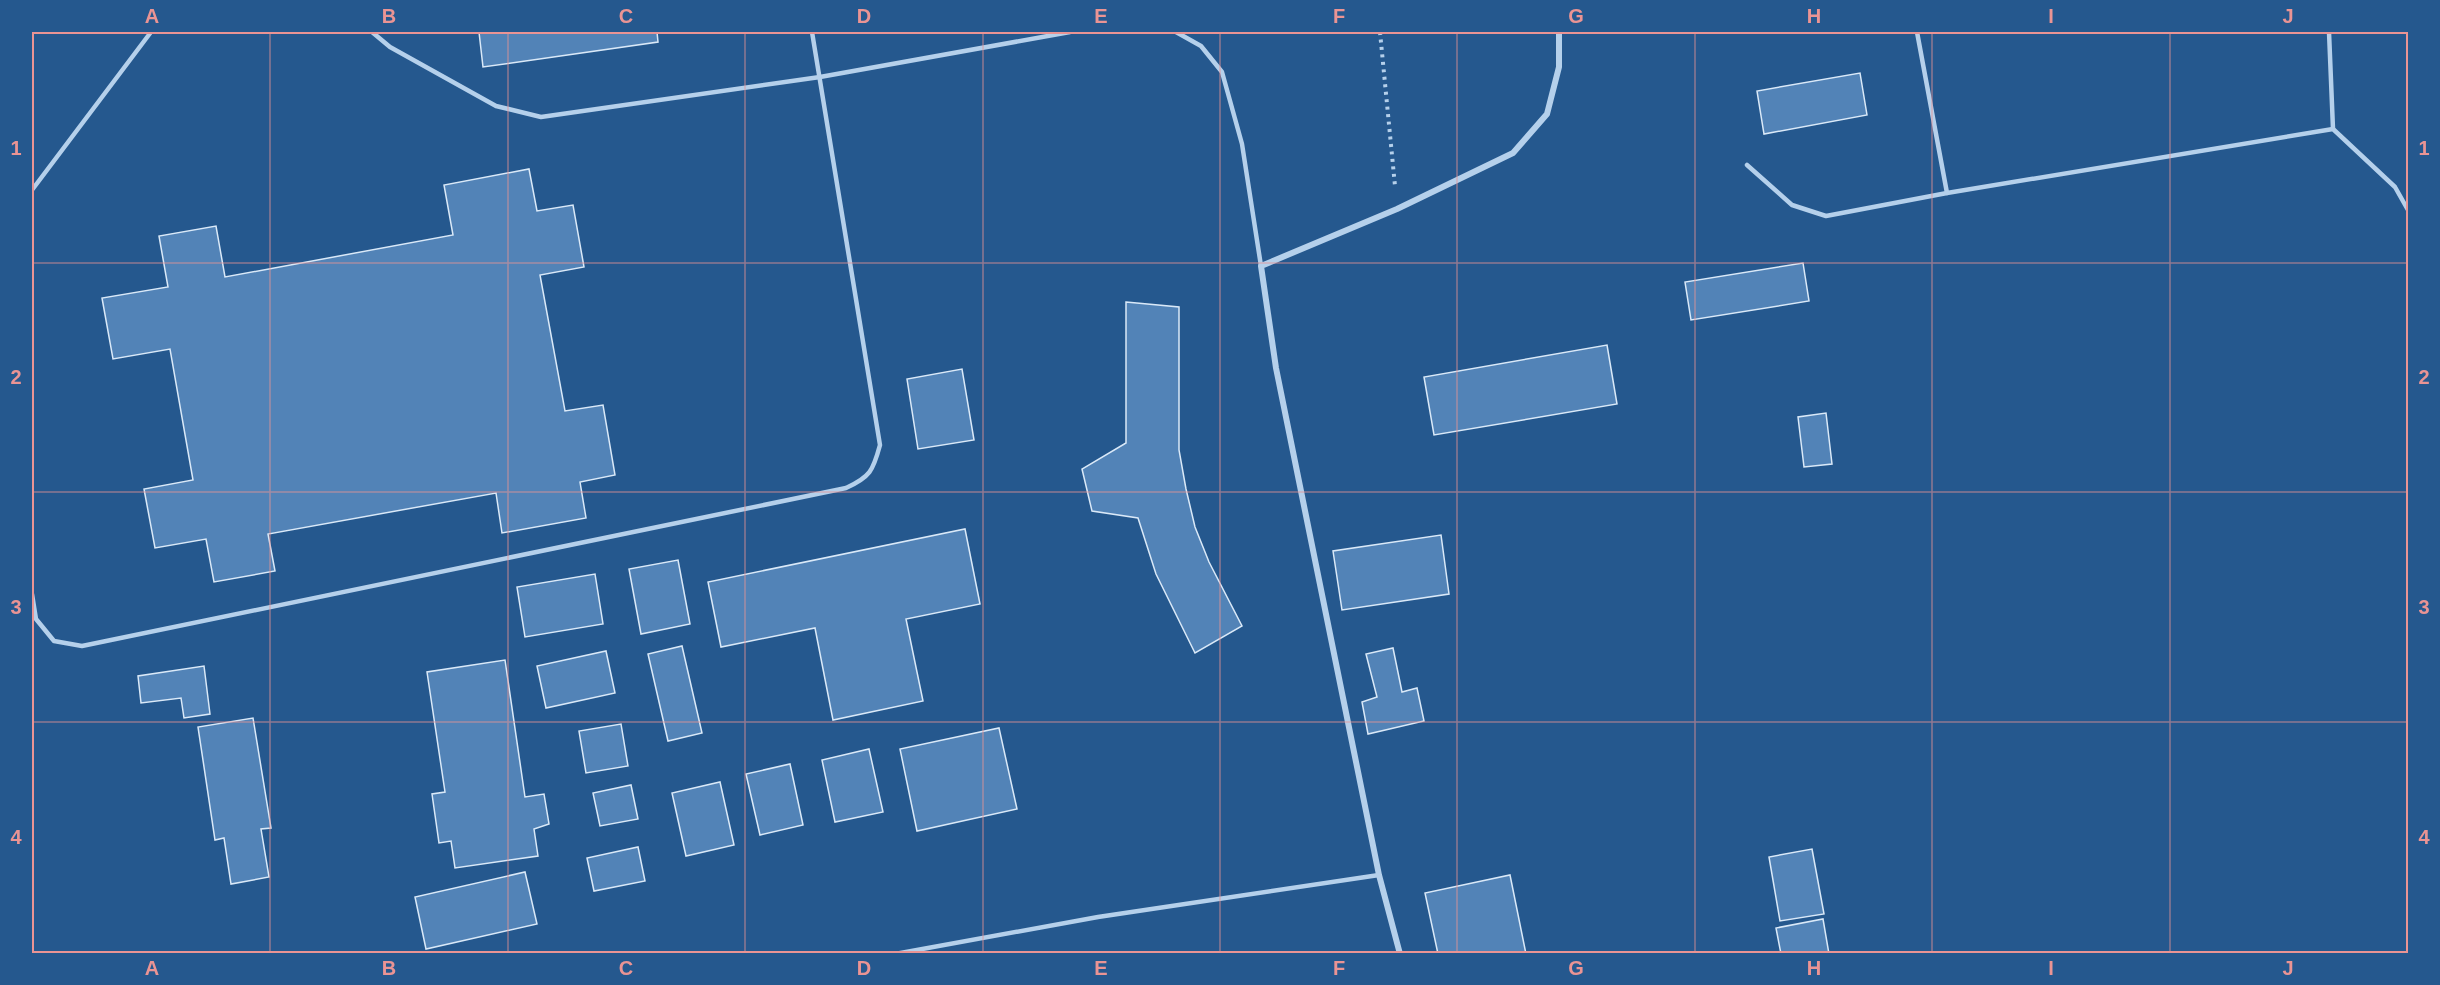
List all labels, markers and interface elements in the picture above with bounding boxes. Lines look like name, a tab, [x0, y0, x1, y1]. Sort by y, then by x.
text: A	[145, 5, 159, 27]
text: B	[382, 5, 396, 27]
text: C	[619, 5, 633, 27]
text: D	[857, 5, 871, 27]
text: E	[1094, 5, 1108, 27]
text: F	[1333, 5, 1345, 27]
text: G	[1568, 5, 1584, 27]
text: H	[1807, 5, 1821, 27]
text: I	[2048, 5, 2054, 27]
text: J	[2282, 5, 2294, 27]
text: 1	[10, 137, 22, 159]
text: 1	[2418, 137, 2430, 159]
text: 2	[10, 366, 22, 388]
text: 2	[2418, 366, 2430, 388]
text: 3	[10, 596, 22, 618]
text: 3	[2418, 596, 2430, 618]
text: 4	[10, 826, 22, 848]
text: 4	[2418, 826, 2430, 848]
text: A	[145, 957, 159, 979]
text: B	[382, 957, 396, 979]
text: C	[619, 957, 633, 979]
text: D	[857, 957, 871, 979]
text: E	[1094, 957, 1108, 979]
text: F	[1333, 957, 1345, 979]
text: G	[1568, 957, 1584, 979]
text: H	[1807, 957, 1821, 979]
text: I	[2048, 957, 2054, 979]
text: J	[2282, 957, 2294, 979]

